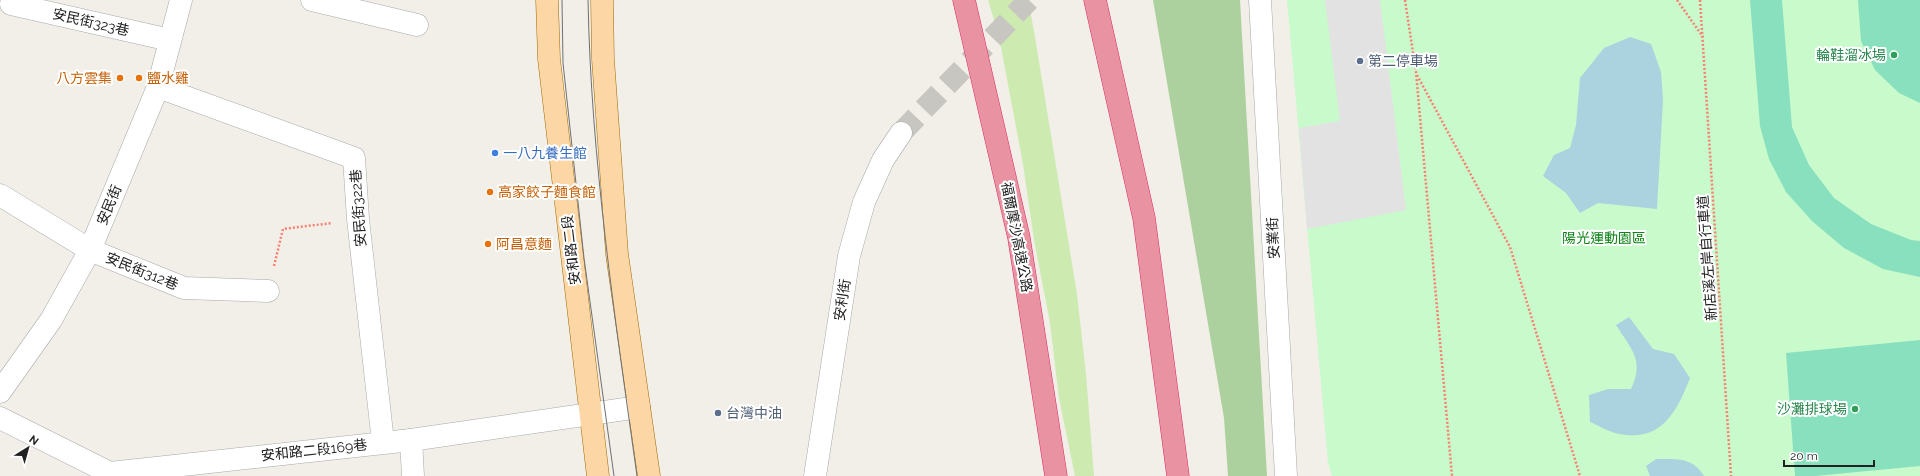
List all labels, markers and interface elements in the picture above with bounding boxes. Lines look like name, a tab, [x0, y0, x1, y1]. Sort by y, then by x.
street label: 安民街323巷	[51, 5, 131, 39]
place label: 輪鞋溜冰場	[1816, 47, 1886, 63]
marker: 輪鞋溜冰場	[1889, 50, 1899, 60]
place label: 第二停車場	[1368, 53, 1438, 69]
marker: 第二停車場	[1355, 56, 1365, 66]
place label: 八方雲集	[56, 70, 112, 86]
place label: 鹽水雞	[147, 70, 189, 86]
marker: 八方雲集	[115, 73, 125, 83]
marker: 鹽水雞	[134, 73, 144, 83]
place label: 一八九養生館	[503, 145, 587, 161]
marker: 一八九養生館	[490, 148, 500, 158]
street label: 安民街322巷	[347, 168, 369, 248]
street label: 福爾摩沙高速公路	[998, 181, 1036, 293]
street label: 安民街	[93, 183, 125, 227]
place label: 高家餃子麵食館	[498, 184, 596, 200]
marker: 高家餃子麵食館	[485, 187, 495, 197]
street label: 新店溪左岸自行車道	[1695, 195, 1719, 321]
street label: 安和路二段	[559, 214, 583, 286]
street label: 安業街	[1264, 217, 1282, 259]
park label: 陽光運動園區	[1562, 230, 1646, 246]
place label: 阿昌意麵	[496, 236, 552, 252]
marker: 阿昌意麵	[483, 239, 493, 249]
street label: 安民街312巷	[103, 249, 181, 293]
street label: 安利街	[831, 278, 853, 322]
place label: 沙灘排球場	[1777, 401, 1847, 417]
marker: 沙灘排球場	[1850, 404, 1860, 414]
place label: 台灣中油	[726, 405, 782, 421]
marker: 台灣中油	[713, 408, 723, 418]
north arrow	[8, 428, 48, 468]
text: N	[26, 433, 41, 448]
street label: 安和路二段169巷	[260, 436, 368, 464]
scale bar	[1784, 442, 1874, 468]
text: 20 m	[1790, 449, 1818, 463]

